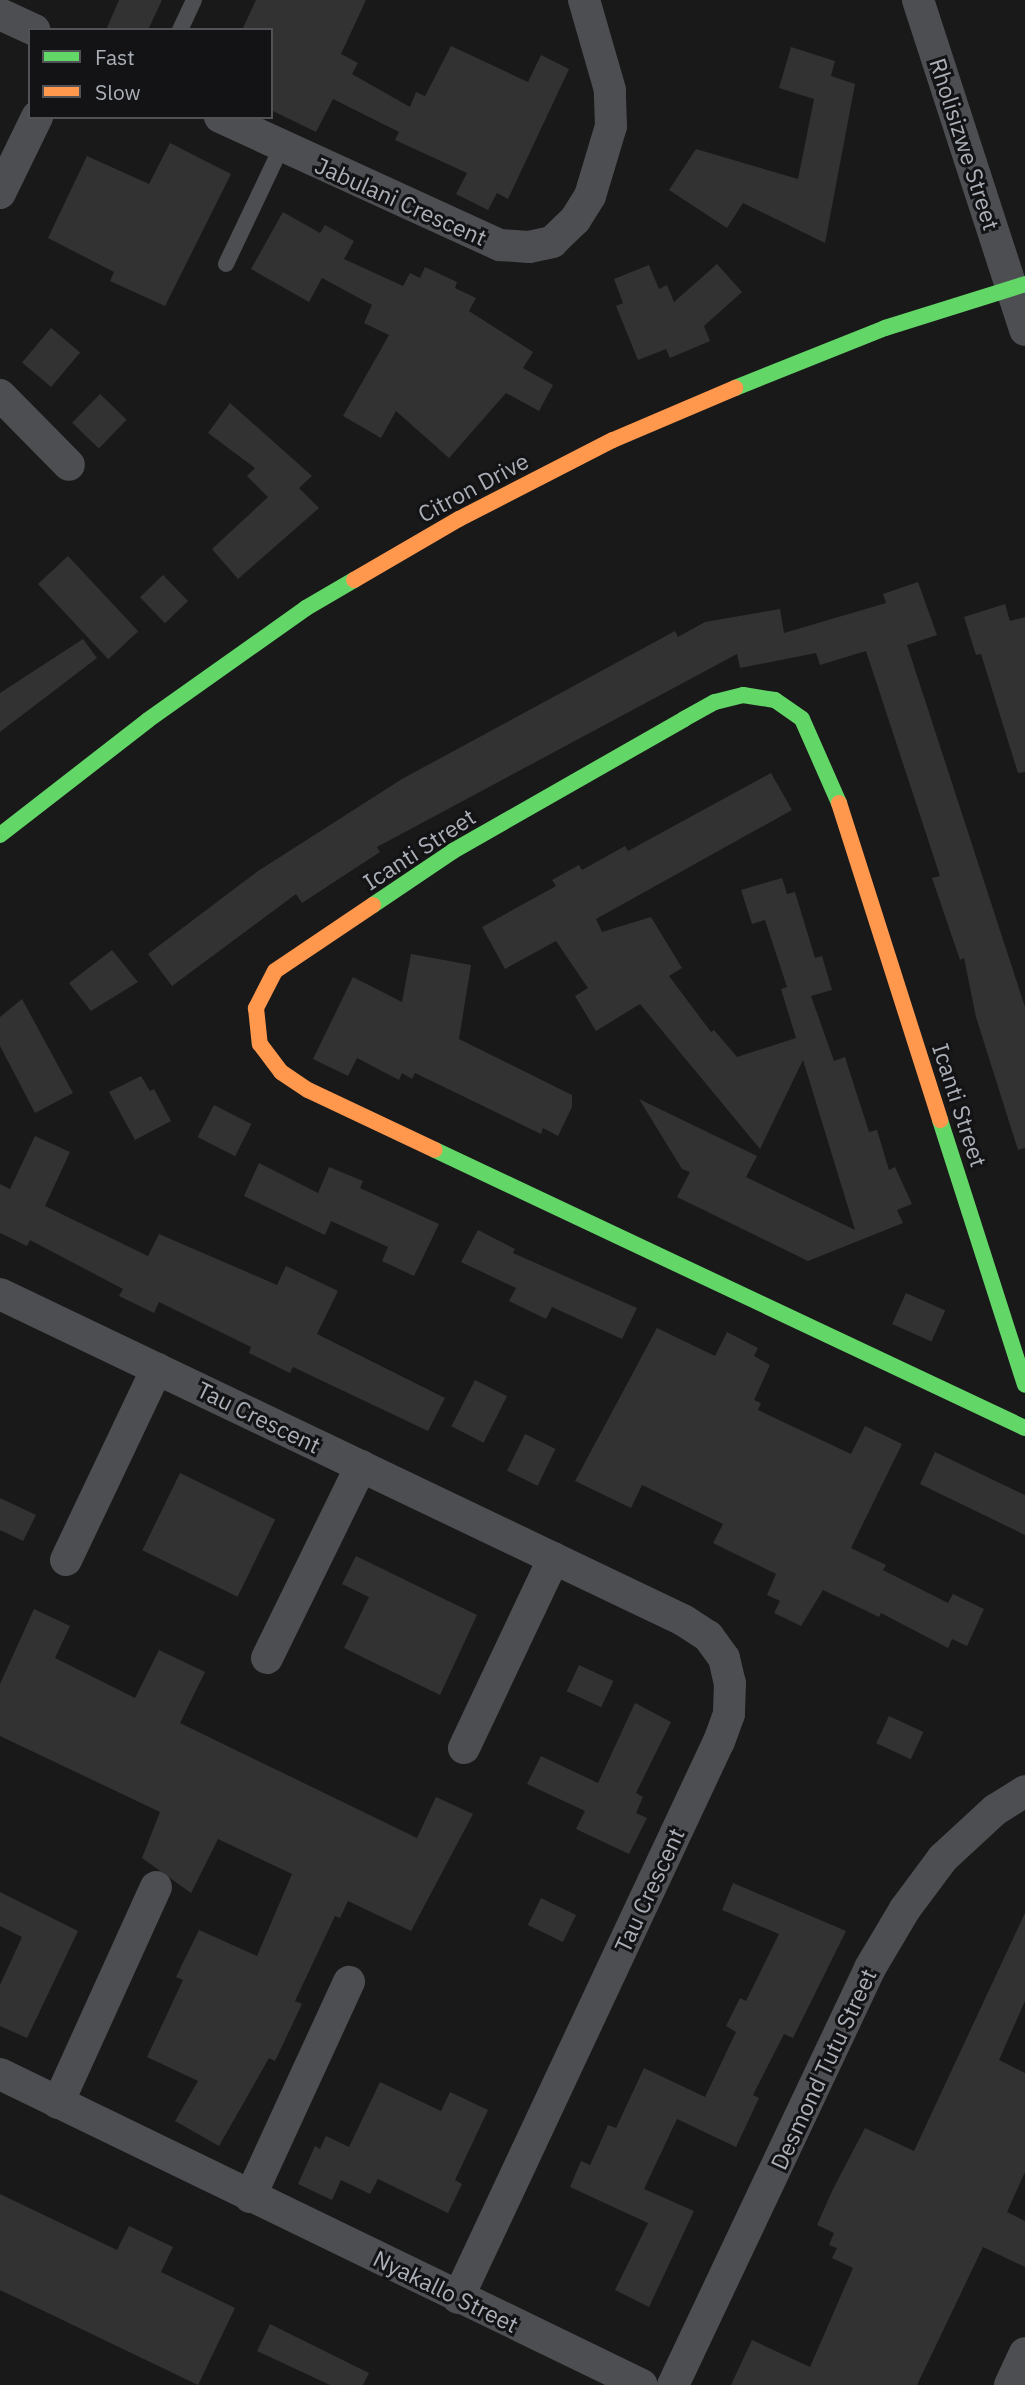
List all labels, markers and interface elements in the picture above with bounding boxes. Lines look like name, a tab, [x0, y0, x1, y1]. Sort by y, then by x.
legend	[28, 28, 273, 119]
text: Fast	[95, 43, 135, 71]
street label: Rholisizwe Street	[924, 55, 1006, 233]
text: Slow	[95, 78, 141, 106]
street label: Jabulani Crescent	[311, 151, 491, 251]
street label: Citron Drive	[413, 446, 533, 528]
street label: Icanti Street	[358, 802, 480, 896]
street label: Icanti Street	[927, 1040, 993, 1170]
street label: Tau Crescent	[193, 1375, 325, 1459]
street label: Tau Crescent	[608, 1823, 690, 1957]
street label: Desmond Tutu Street	[764, 1964, 882, 2174]
street label: Nyakallo Street	[369, 2244, 523, 2338]

